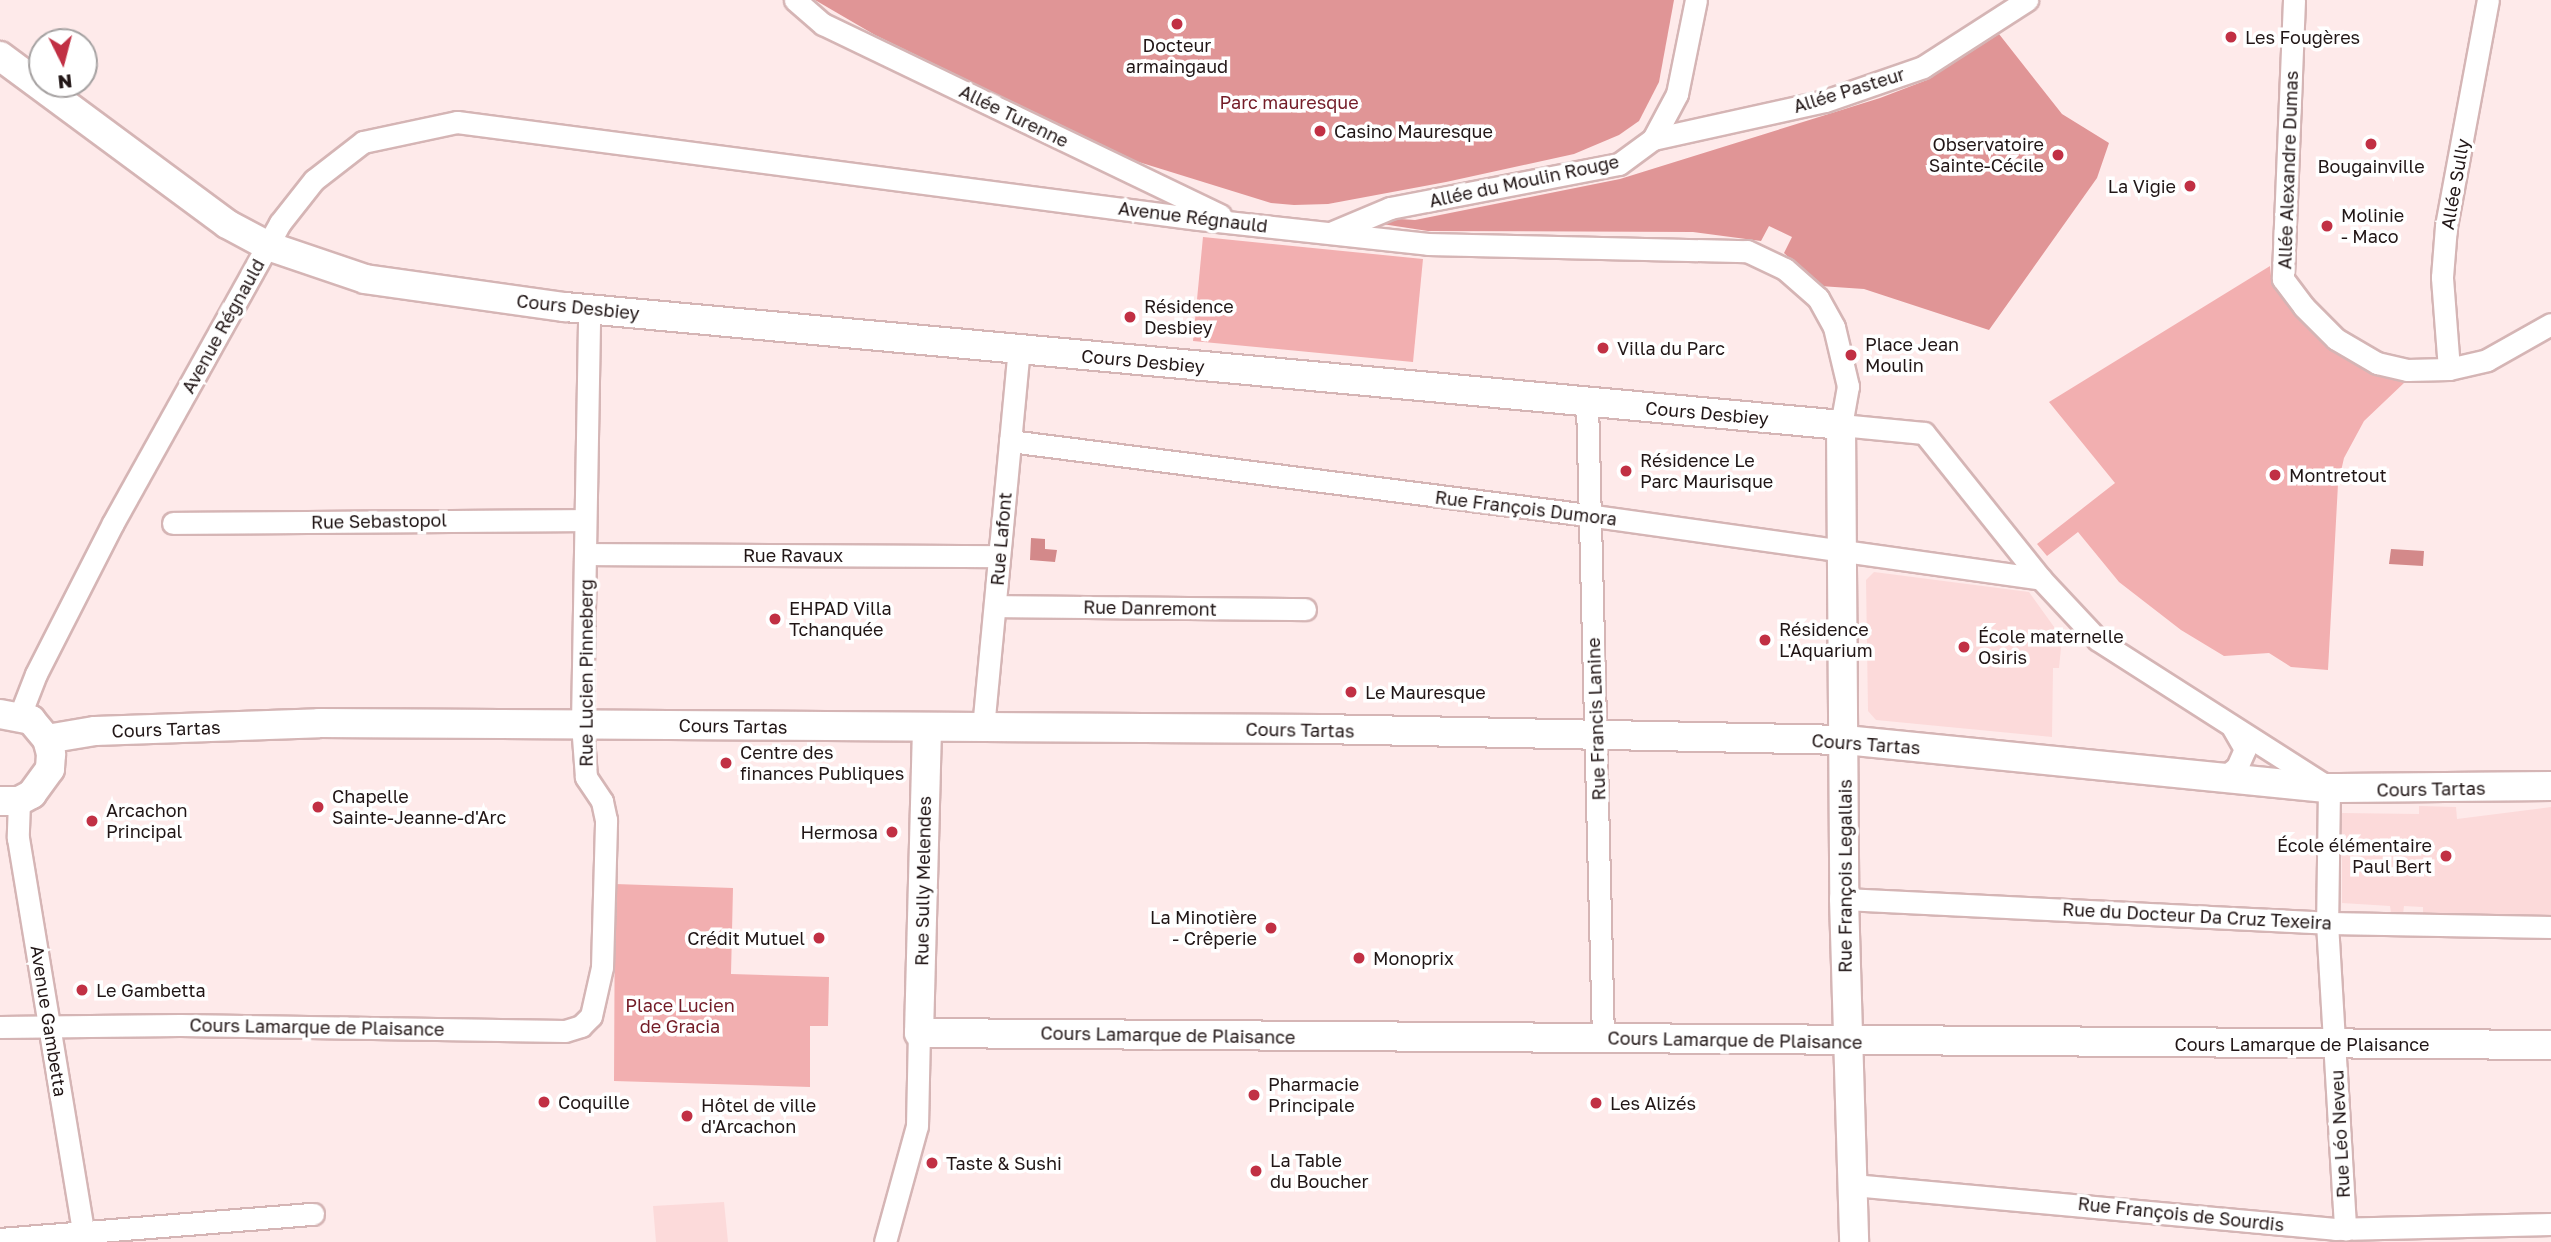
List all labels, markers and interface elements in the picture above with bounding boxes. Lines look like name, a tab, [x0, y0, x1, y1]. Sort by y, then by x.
marker: Docteur armaingaud	[1169, 16, 1185, 32]
place label: Les Fougères	[2245, 26, 2360, 48]
north arrow	[28, 28, 98, 98]
marker: Les Fougères	[2223, 29, 2239, 45]
place label: Docteur armaingaud	[1126, 35, 1228, 78]
street label: Allée Pasteur	[1791, 63, 1907, 117]
text: N	[57, 70, 73, 95]
street label: Allée Alexandre Dumas	[2274, 70, 2302, 270]
street label: Allée Turenne	[956, 80, 1072, 152]
park label: Parc mauresque	[1219, 91, 1359, 113]
place label: Casino Mauresque	[1334, 120, 1493, 142]
marker: Casino Mauresque	[1312, 123, 1328, 139]
place label: Observatoire Sainte-Cécile	[1929, 134, 2044, 176]
marker: Bougainville	[2363, 136, 2379, 152]
street label: Allée Sully	[2436, 137, 2474, 231]
marker: Observatoire Sainte-Cécile	[2050, 147, 2066, 163]
street label: Allée du Moulin Rouge	[1427, 150, 1621, 212]
place label: Bougainville	[2317, 155, 2425, 177]
place label: La Vigie	[2108, 175, 2176, 197]
marker: La Vigie	[2182, 178, 2198, 194]
street label: Avenue Régnauld	[1117, 197, 1269, 237]
place label: Molinie - Maco	[2341, 205, 2404, 248]
marker: Molinie - Maco	[2319, 218, 2335, 234]
street label: Avenue Régnauld	[177, 255, 269, 397]
street label: Cours Desbiey	[515, 290, 641, 324]
place label: Résidence Desbiey	[1144, 296, 1234, 338]
marker: Résidence Desbiey	[1122, 309, 1138, 325]
place label: Place Jean Moulin	[1865, 334, 1959, 376]
place label: Villa du Parc	[1617, 337, 1725, 359]
marker: Villa du Parc	[1595, 340, 1611, 356]
street label: Cours Desbiey	[1080, 345, 1206, 377]
marker: Place Jean Moulin	[1843, 347, 1859, 363]
street label: Cours Desbiey	[1644, 397, 1770, 429]
place label: Résidence Le Parc Maurisque	[1640, 450, 1773, 492]
marker: Résidence Le Parc Maurisque	[1618, 463, 1634, 479]
place label: Montretout	[2289, 464, 2387, 486]
marker: Montretout	[2267, 467, 2283, 483]
street label: Rue François Dumora	[1434, 486, 1618, 530]
street label: Rue Lafont	[986, 491, 1016, 587]
street label: Rue Sebastopol	[311, 509, 447, 533]
street label: Rue Ravaux	[743, 544, 843, 566]
street label: Rue Lucien Pinneberg	[575, 579, 597, 767]
street label: Rue Danremont	[1083, 596, 1217, 620]
place label: EHPAD Villa Tchanquée	[789, 598, 892, 640]
marker: EHPAD Villa Tchanquée	[767, 611, 783, 627]
place label: Résidence L'Aquarium	[1779, 619, 1873, 662]
place label: École maternelle Osiris	[1978, 626, 2124, 668]
marker: Résidence L'Aquarium	[1757, 632, 1773, 648]
street label: Rue Francis Lanine	[1582, 637, 1610, 801]
marker: École maternelle Osiris	[1956, 639, 1972, 655]
place label: Le Mauresque	[1365, 681, 1486, 703]
marker: Le Mauresque	[1343, 684, 1359, 700]
street label: Cours Tartas	[678, 714, 788, 738]
street label: Cours Tartas	[111, 716, 221, 742]
street label: Cours Tartas	[1245, 718, 1355, 742]
street label: Cours Tartas	[1811, 729, 1921, 759]
place label: Centre des finances Publiques	[740, 742, 904, 784]
marker: Centre des finances Publiques	[718, 755, 734, 771]
street label: Cours Tartas	[2376, 777, 2486, 801]
street label: Rue François Legallais	[1834, 779, 1856, 973]
place label: Chapelle Sainte-Jeanne-d'Arc	[332, 786, 506, 828]
street label: Rue Sully Melendes	[911, 796, 935, 966]
marker: Chapelle Sainte-Jeanne-d'Arc	[310, 799, 326, 815]
place label: Arcachon Principal	[106, 800, 188, 842]
marker: Arcachon Principal	[84, 813, 100, 829]
place label: Hermosa	[800, 821, 878, 843]
marker: Hermosa	[884, 824, 900, 840]
place label: École élémentaire Paul Bert	[2277, 835, 2432, 878]
marker: École élémentaire Paul Bert	[2438, 848, 2454, 864]
street label: Rue du Docteur Da Cruz Texeira	[2062, 898, 2332, 934]
place label: La Minotière - Crêperie	[1150, 907, 1257, 950]
marker: La Minotière - Crêperie	[1263, 920, 1279, 936]
place label: Crédit Mutuel	[687, 927, 805, 949]
marker: Crédit Mutuel	[811, 930, 827, 946]
street label: Avenue Gambetta	[26, 944, 72, 1098]
place label: Monoprix	[1373, 947, 1454, 969]
marker: Monoprix	[1351, 950, 1367, 966]
place label: Le Gambetta	[96, 979, 206, 1001]
marker: Le Gambetta	[74, 982, 90, 998]
park label: Place Lucien de Gracia	[625, 995, 735, 1038]
street label: Cours Lamarque de Plaisance	[189, 1014, 445, 1040]
street label: Cours Lamarque de Plaisance	[1040, 1022, 1296, 1048]
street label: Cours Lamarque de Plaisance	[1607, 1027, 1863, 1053]
street label: Cours Lamarque de Plaisance	[2174, 1033, 2430, 1055]
street label: Rue Léo Neveu	[2326, 1069, 2354, 1199]
place label: Pharmacie Principale	[1268, 1074, 1359, 1116]
marker: Pharmacie Principale	[1246, 1087, 1262, 1103]
place label: Coquille	[558, 1091, 630, 1113]
place label: Les Alizés	[1610, 1092, 1696, 1114]
marker: Coquille	[536, 1094, 552, 1110]
place label: Hôtel de ville d'Arcachon	[701, 1095, 816, 1138]
marker: Les Alizés	[1588, 1095, 1604, 1111]
marker: Hôtel de ville d'Arcachon	[679, 1108, 695, 1124]
place label: La Table du Boucher	[1270, 1150, 1369, 1192]
place label: Taste & Sushi	[946, 1152, 1062, 1174]
marker: Taste & Sushi	[924, 1155, 940, 1171]
marker: La Table du Boucher	[1248, 1163, 1264, 1179]
street label: Rue François de Sourdis	[2077, 1192, 2285, 1236]

